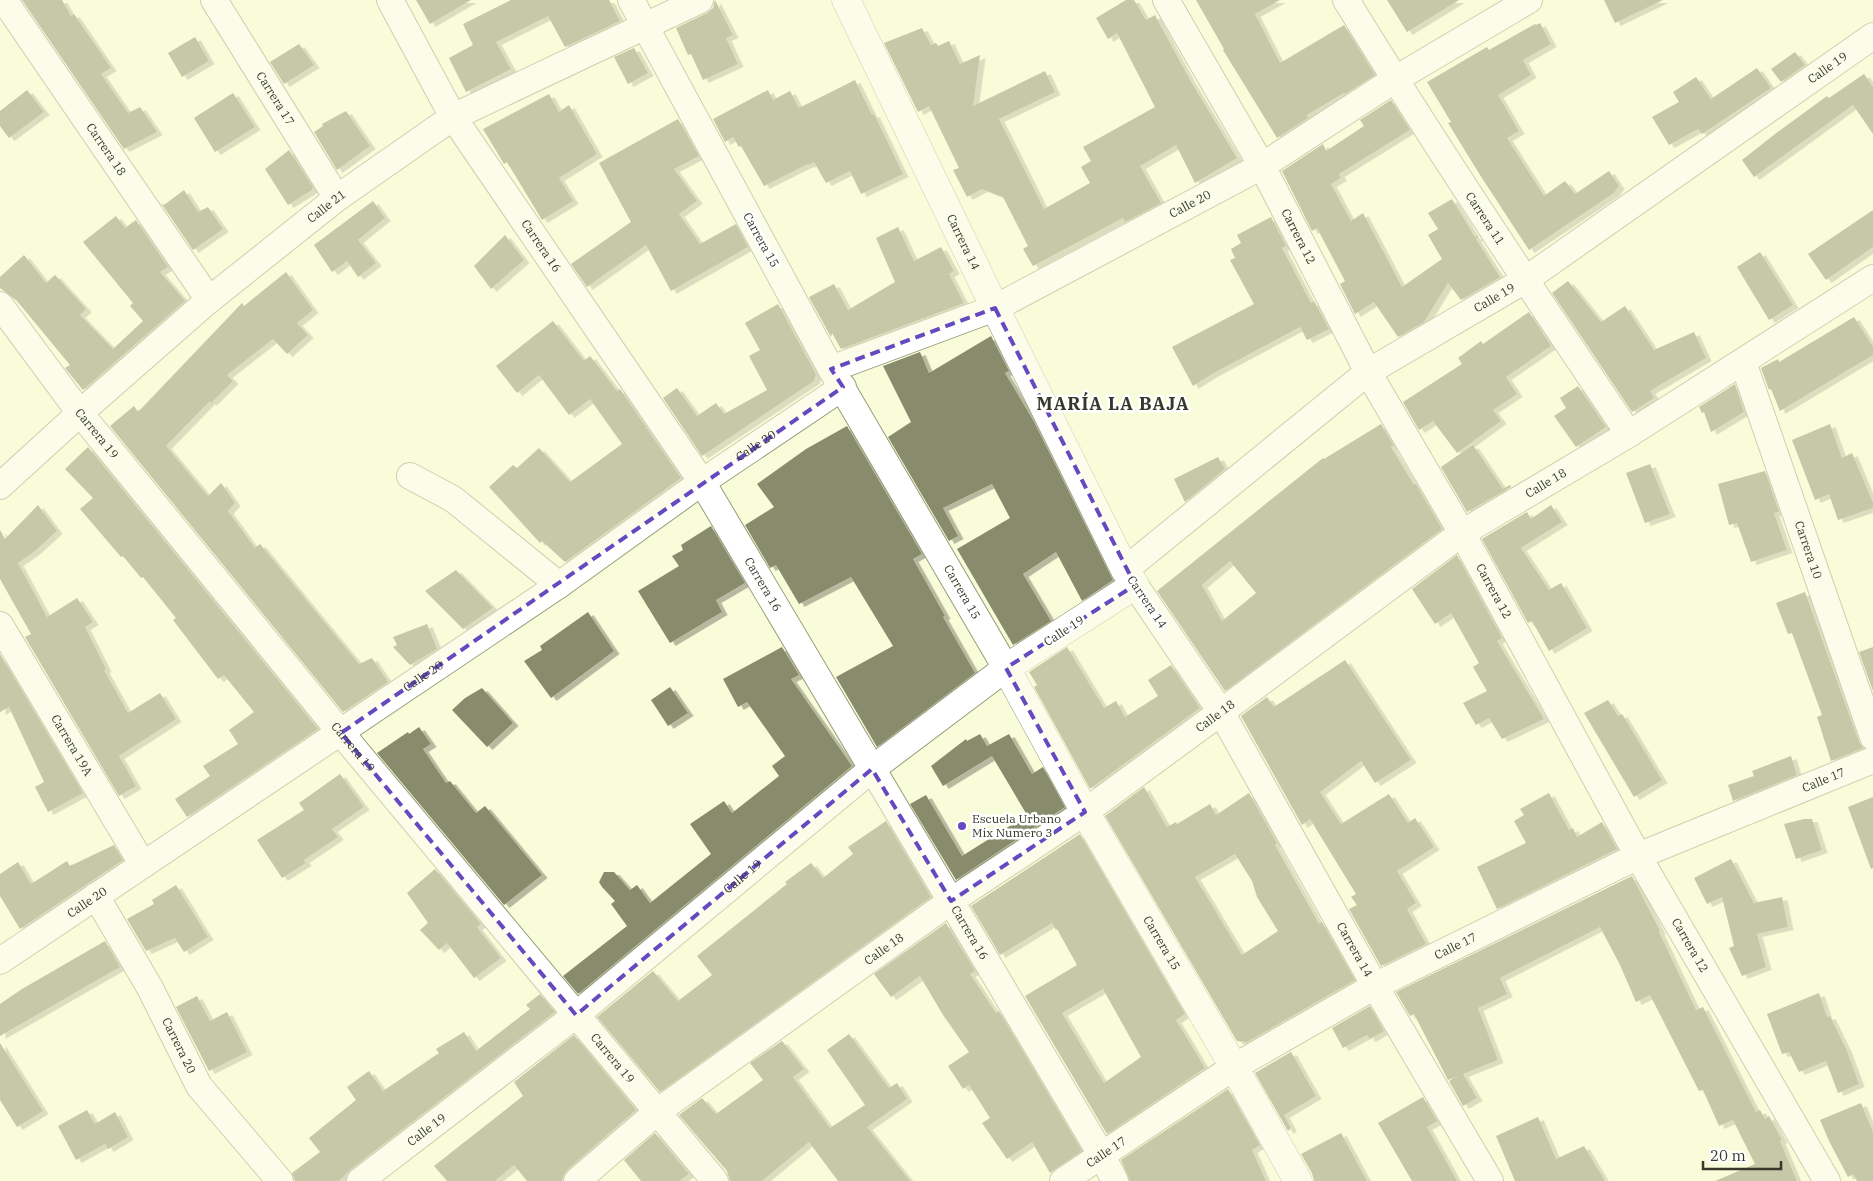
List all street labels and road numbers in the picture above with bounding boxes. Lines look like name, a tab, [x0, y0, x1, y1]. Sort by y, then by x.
street label: Calle 19	[1805, 48, 1850, 87]
street label: Carrera 17	[253, 69, 298, 128]
street label: Carrera 18	[83, 120, 130, 178]
street label: Calle 21	[304, 186, 348, 226]
street label: Calle 20	[1166, 187, 1213, 221]
street label: Carrera 11	[1463, 189, 1508, 248]
street label: Carrera 12	[1278, 206, 1319, 267]
street label: Carrera 15	[740, 210, 783, 270]
street label: Carrera 14	[944, 211, 984, 272]
street label: Carrera 16	[518, 217, 565, 275]
street label: Calle 19	[1471, 280, 1517, 315]
street label: Carrera 19	[72, 405, 122, 461]
street label: Calle 20	[733, 426, 779, 464]
street label: Calle 18	[1522, 465, 1569, 501]
street label: Carrera 10	[1792, 519, 1826, 581]
street label: Carrera 16	[741, 554, 785, 614]
street label: Carrera 12	[1473, 561, 1515, 621]
street label: Carrera 15	[941, 562, 984, 622]
street label: Carrera 14	[1124, 573, 1171, 631]
street label: Calle 19	[1041, 612, 1087, 649]
street label: Calle 20	[400, 657, 446, 695]
street label: Calle 18	[1192, 696, 1237, 735]
street label: Carrera 19A	[48, 712, 96, 779]
street label: Carrera 19	[328, 719, 378, 775]
street label: Calle 17	[1800, 764, 1847, 795]
street label: Calle 19	[720, 856, 764, 896]
street label: Calle 20	[64, 883, 110, 921]
street label: Carrera 16	[948, 903, 992, 962]
street label: Carrera 15	[1140, 913, 1184, 973]
street label: Carrera 12	[1669, 915, 1712, 975]
street label: Carrera 14	[1334, 919, 1376, 979]
street label: Calle 18	[861, 929, 906, 968]
street label: Calle 17	[1432, 929, 1479, 962]
street label: Carrera 20	[159, 1015, 199, 1076]
street label: Carrera 19	[588, 1030, 638, 1086]
street label: Calle 19	[404, 1110, 449, 1149]
street label: Calle 17	[1083, 1133, 1129, 1170]

